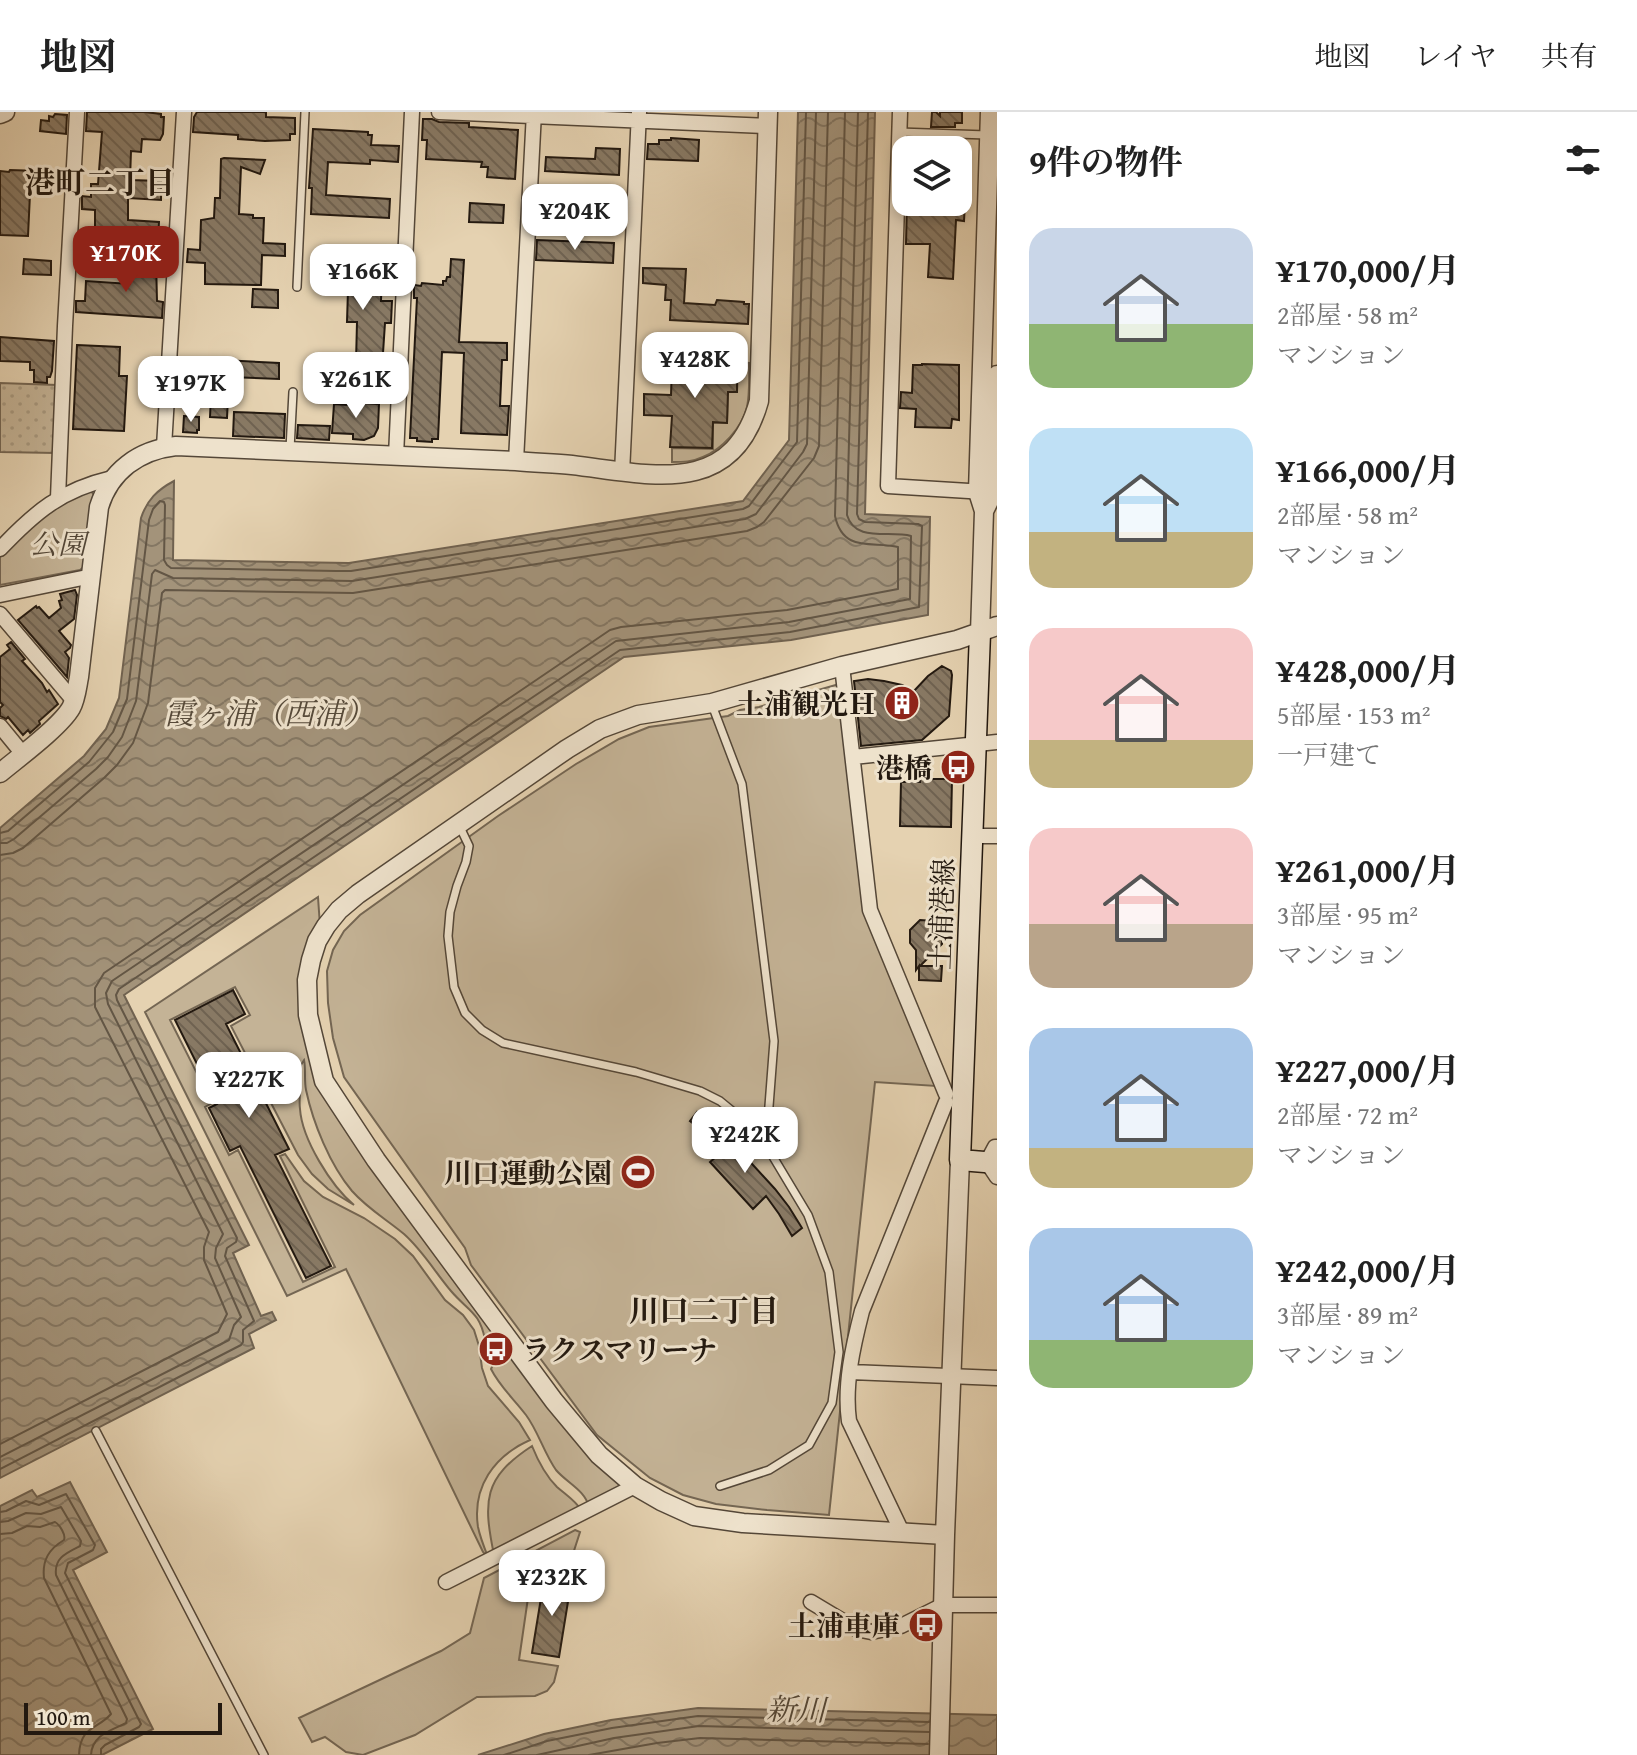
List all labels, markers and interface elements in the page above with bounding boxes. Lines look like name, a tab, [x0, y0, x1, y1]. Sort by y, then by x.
text: 地図	[40, 28, 116, 84]
text: 地図	[1314, 35, 1370, 76]
text: レイヤ	[1414, 35, 1497, 76]
text: 共有	[1541, 35, 1597, 76]
map controls	[892, 136, 972, 216]
button: layers	[892, 136, 972, 216]
text: 9件の物件	[1029, 137, 1183, 186]
icon: filters	[1561, 138, 1605, 182]
district label: 港町二丁目	[25, 160, 175, 204]
pin: ¥204K	[519, 184, 631, 252]
text: ¥204K	[540, 190, 610, 229]
pin: ¥170K	[70, 226, 182, 294]
text: ¥170K	[91, 232, 161, 271]
pin: ¥166K	[307, 244, 419, 312]
text: ¥170,000/月	[1277, 245, 1460, 294]
text: ¥166K	[328, 250, 398, 289]
icon: home	[1093, 260, 1189, 356]
text: 2部屋 · 58 m²	[1277, 295, 1418, 334]
pin: ¥428K	[639, 332, 751, 400]
text: マンション	[1277, 335, 1406, 374]
text: ¥428K	[660, 338, 730, 377]
pin: ¥261K	[300, 352, 412, 420]
pin: ¥197K	[135, 356, 247, 424]
text: ¥261K	[321, 358, 391, 397]
text: ¥197K	[156, 362, 226, 401]
text: ¥166,000/月	[1277, 445, 1460, 494]
icon: home	[1093, 460, 1189, 556]
text: 2部屋 · 58 m²	[1277, 495, 1418, 534]
park label: 公園	[30, 523, 90, 564]
text: マンション	[1277, 535, 1406, 574]
text: ¥428,000/月	[1277, 645, 1460, 694]
icon: home	[1093, 660, 1189, 756]
place label: 土浦観光Ｈ	[736, 683, 876, 724]
building icon: 土浦観光Ｈ	[883, 684, 921, 722]
water label: 霞ヶ浦（西浦）	[164, 691, 374, 735]
text: 5部屋 · 153 m²	[1277, 695, 1431, 734]
text: 一戸建て	[1277, 735, 1381, 774]
place label: 港橋	[876, 747, 932, 788]
bus stop icon: 港橋	[939, 748, 977, 786]
text: ¥261,000/月	[1277, 845, 1460, 894]
street label: 土浦港線	[919, 857, 963, 971]
icon: home	[1093, 860, 1189, 956]
text: 3部屋 · 95 m²	[1277, 895, 1418, 934]
text: マンション	[1277, 935, 1406, 974]
text: ¥227,000/月	[1277, 1045, 1460, 1094]
pin: ¥227K	[193, 1052, 305, 1120]
text: ¥227K	[214, 1058, 284, 1097]
icon: home	[1093, 1060, 1189, 1156]
text: 2部屋 · 72 m²	[1277, 1095, 1418, 1134]
pin: ¥242K	[689, 1107, 801, 1175]
text: ¥242K	[710, 1113, 780, 1152]
text: マンション	[1277, 1135, 1406, 1174]
place label: 川口運動公園	[444, 1152, 612, 1193]
sports icon: 川口運動公園	[619, 1153, 657, 1191]
text: ¥242,000/月	[1277, 1245, 1460, 1294]
icon: home	[1093, 1260, 1189, 1356]
district label: 川口二丁目	[629, 1288, 779, 1332]
text: 3部屋 · 89 m²	[1277, 1295, 1418, 1334]
place label: ラクスマリーナ	[522, 1329, 717, 1370]
bus stop icon: ラクスマリーナ	[477, 1330, 515, 1368]
text: マンション	[1277, 1335, 1406, 1374]
pin: ¥232K	[496, 1550, 608, 1618]
text: ¥232K	[517, 1556, 587, 1595]
place label: 土浦車庫	[788, 1605, 900, 1646]
bus stop icon: 土浦車庫	[907, 1606, 945, 1644]
water label: 新川	[766, 1686, 829, 1732]
scale bar	[24, 1699, 222, 1735]
text: 100 m	[36, 1701, 91, 1733]

